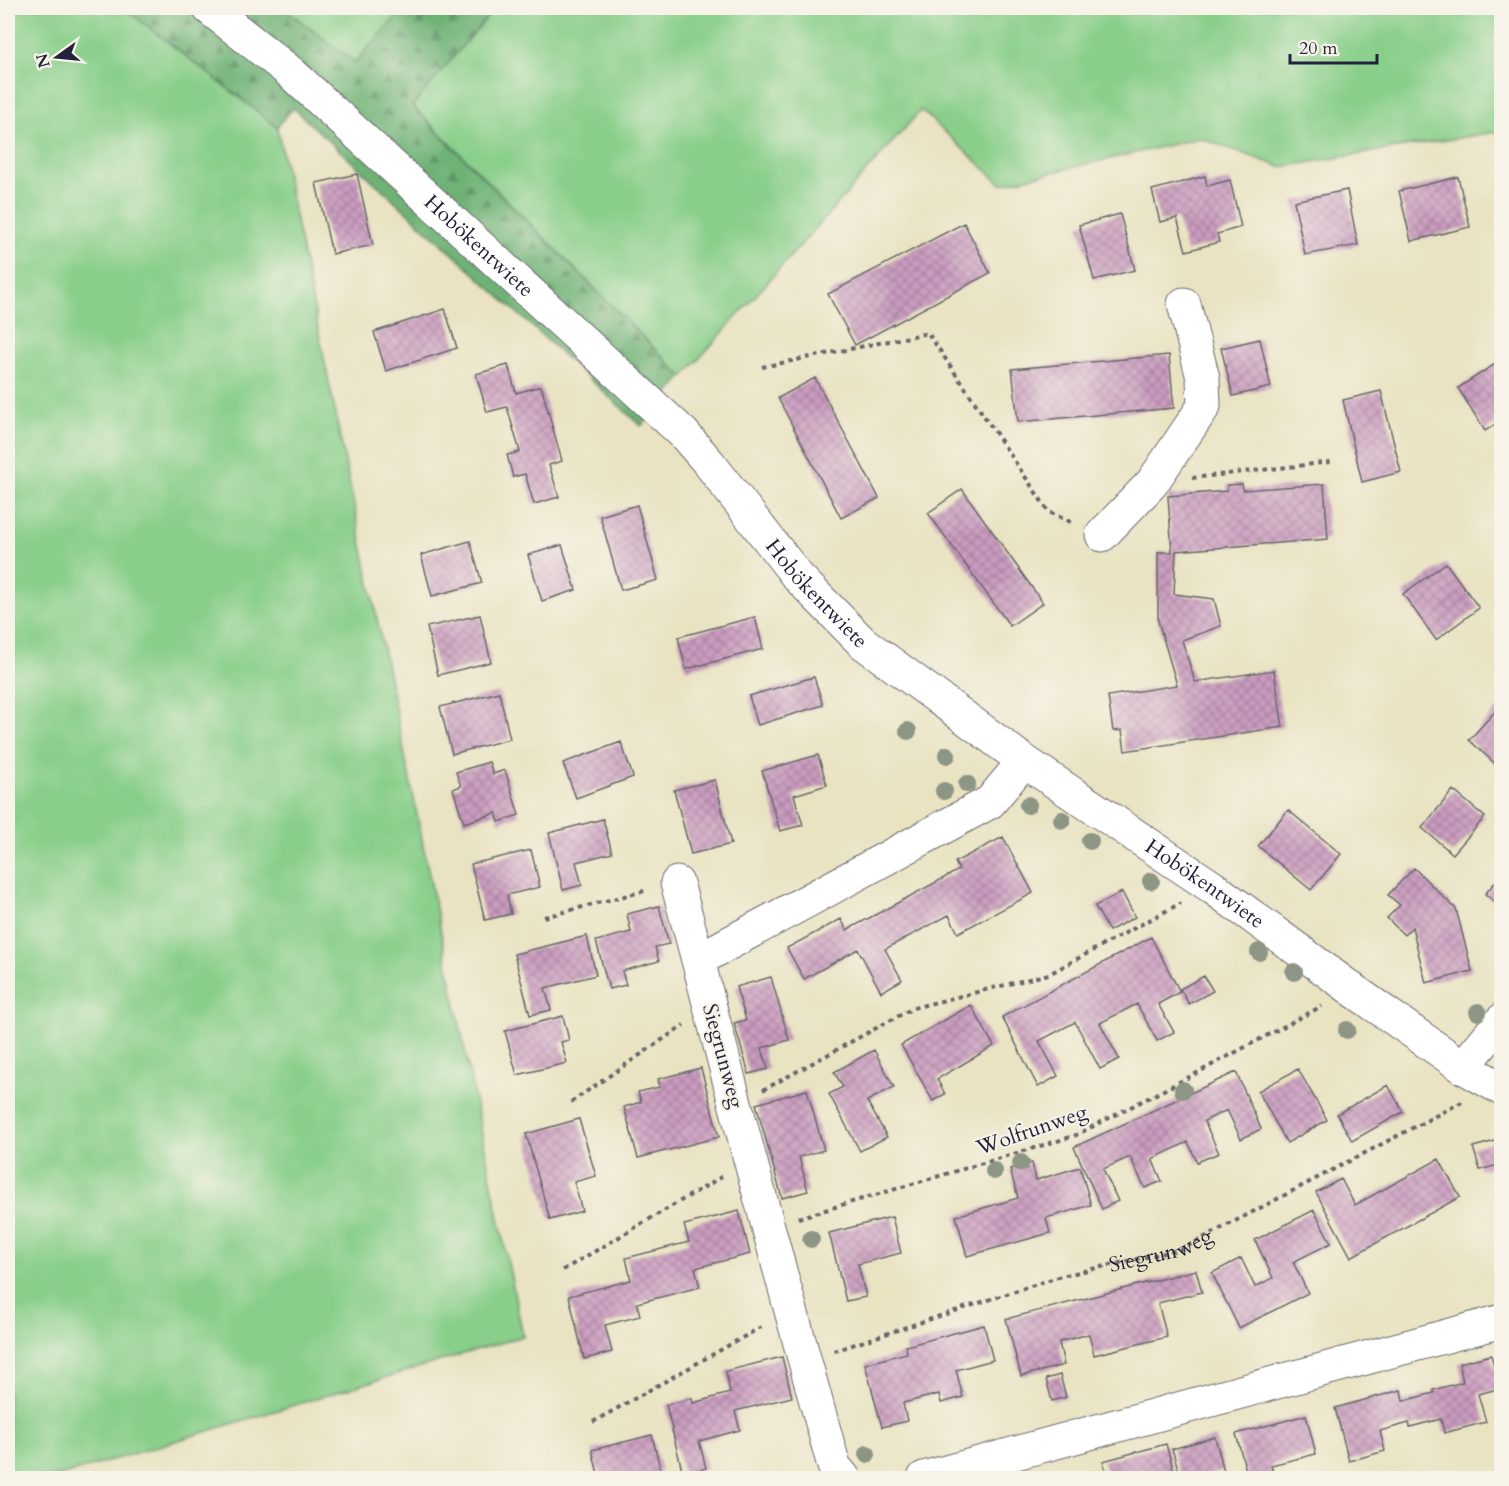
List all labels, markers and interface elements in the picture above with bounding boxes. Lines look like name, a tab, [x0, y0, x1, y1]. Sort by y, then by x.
north arrow	[27, 27, 87, 87]
scale bar	[1290, 27, 1377, 65]
text: 20 m	[1299, 36, 1338, 61]
text: N	[31, 51, 56, 70]
street label: Hobökentwiete	[418, 188, 540, 304]
street label: Hobökentwiete	[759, 533, 875, 655]
street label: Hobökentwiete	[1140, 832, 1271, 935]
street label: Siegrunweg	[695, 1001, 751, 1112]
street label: Wolfrunweg	[972, 1097, 1092, 1163]
street label: Siegrunweg	[1106, 1221, 1218, 1279]

